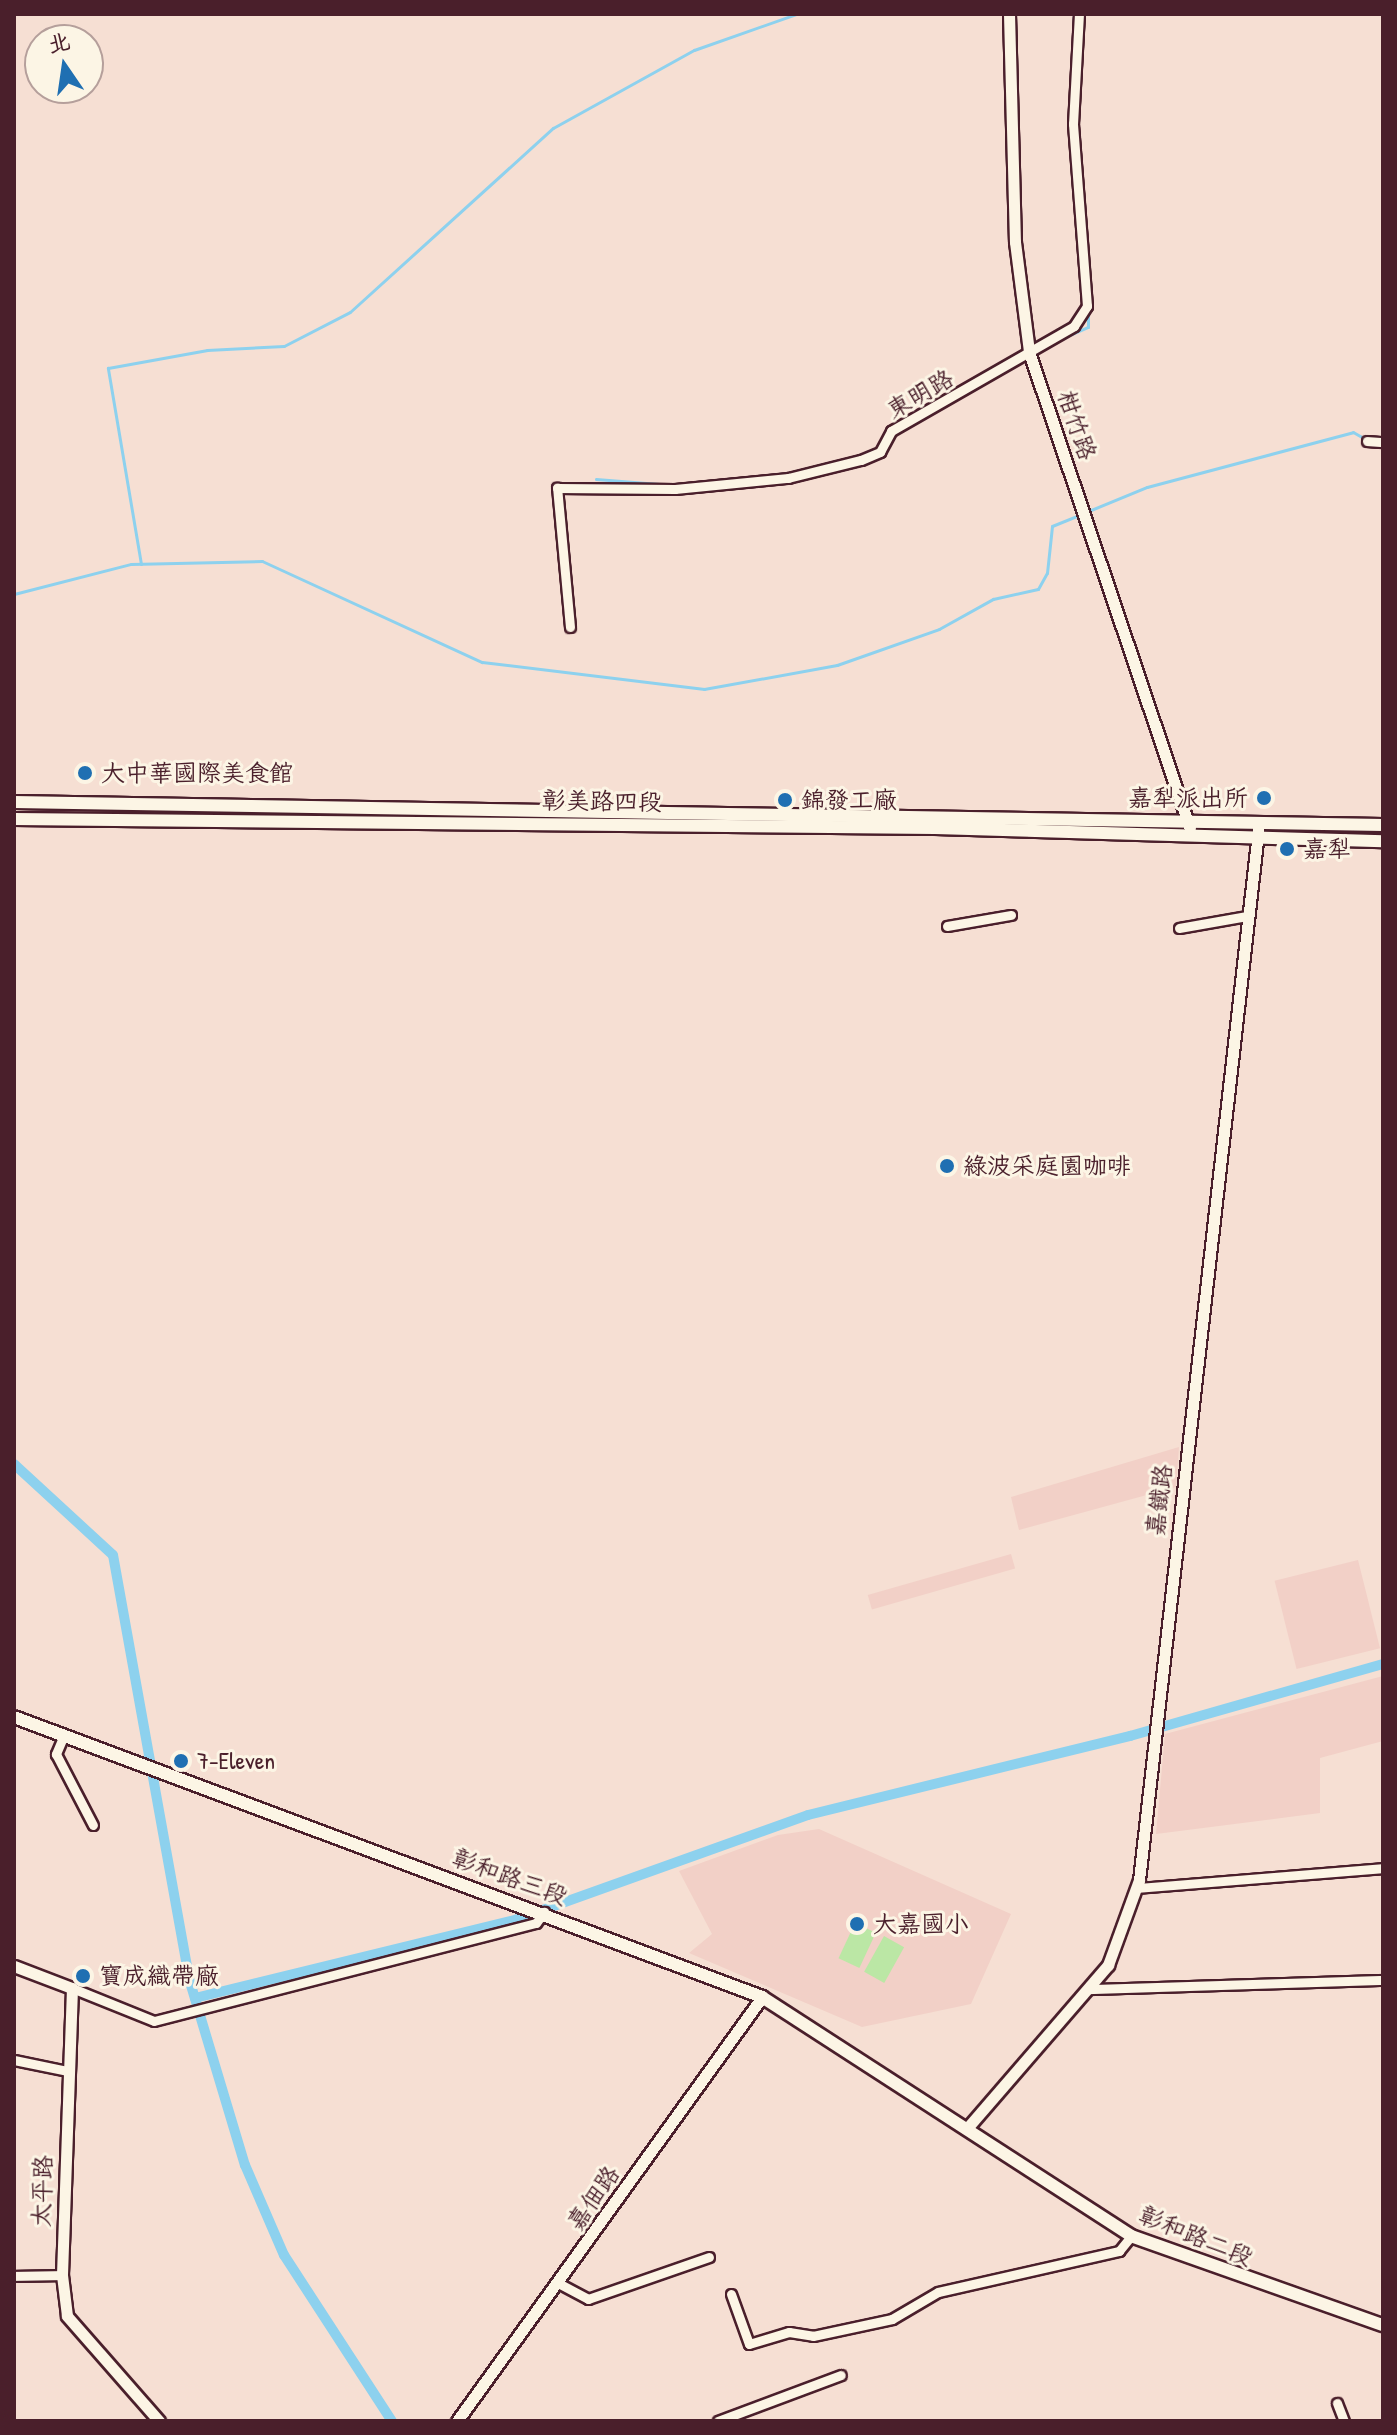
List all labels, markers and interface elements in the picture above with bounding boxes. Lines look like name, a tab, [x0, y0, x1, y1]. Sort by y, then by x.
north arrow	[24, 24, 104, 104]
text: 北	[45, 25, 73, 60]
street label: 東明路	[882, 364, 958, 424]
street label: 柑竹路	[1052, 386, 1102, 464]
place label: 大中華國際美食館	[101, 759, 293, 787]
marker: 大中華國際美食館	[76, 764, 94, 782]
place label: 嘉犁派出所	[1128, 784, 1248, 812]
street label: 彰美路四段	[542, 786, 662, 816]
place label: 錦發工廠	[801, 786, 897, 814]
marker: 嘉犁派出所	[1255, 789, 1273, 807]
marker: 錦發工廠	[776, 791, 794, 809]
place label: 嘉犁	[1303, 835, 1351, 863]
marker: 嘉犁	[1278, 840, 1296, 858]
place label: 綠波采庭園咖啡	[963, 1152, 1131, 1180]
marker: 綠波采庭園咖啡	[938, 1157, 956, 1175]
street label: 嘉鐵路	[1140, 1463, 1178, 1537]
place label: 7-Eleven	[197, 1747, 275, 1775]
marker: 7-Eleven	[172, 1752, 190, 1770]
street label: 彰和路三段	[449, 1843, 571, 1911]
place label: 大嘉國小	[873, 1910, 969, 1938]
marker: 大嘉國小	[848, 1915, 866, 1933]
place label: 寶成織帶廠	[99, 1962, 219, 1990]
marker: 寶成織帶廠	[74, 1967, 92, 1985]
street label: 太平路	[26, 2155, 58, 2227]
street label: 嘉佃路	[561, 2160, 625, 2236]
street label: 彰和路二段	[1135, 2200, 1257, 2272]

